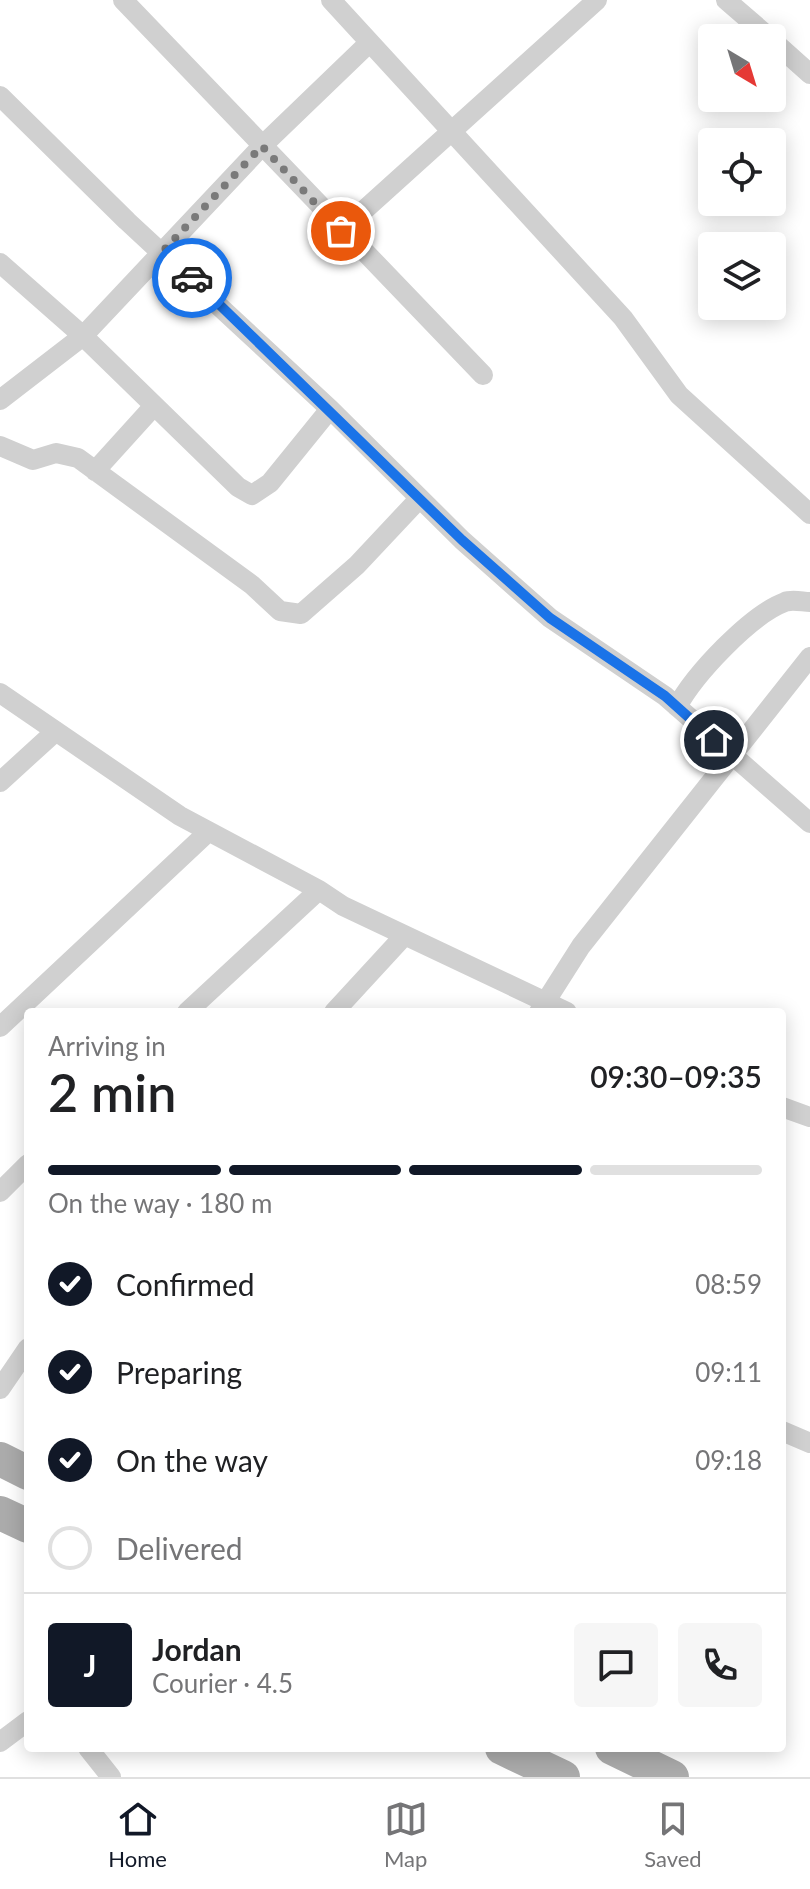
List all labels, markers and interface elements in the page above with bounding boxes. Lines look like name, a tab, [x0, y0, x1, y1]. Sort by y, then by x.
north arrow	[698, 24, 786, 112]
map controls	[698, 24, 786, 320]
button: locate	[698, 128, 786, 216]
pin	[307, 197, 375, 265]
icon: bag	[319, 209, 363, 253]
button: layers	[698, 232, 786, 320]
courier	[152, 238, 232, 318]
icon: car	[170, 256, 214, 300]
pin	[680, 706, 748, 774]
icon: home	[692, 718, 736, 762]
text: Arriving in	[48, 1030, 166, 1062]
text: 09:30–09:35	[590, 1058, 762, 1094]
text: 2 min	[48, 1061, 176, 1123]
text: On the way · 180 m	[48, 1187, 272, 1219]
icon: check	[48, 1262, 92, 1306]
text: Confirmed	[116, 1266, 255, 1302]
text: 08:59	[695, 1268, 762, 1300]
icon: check	[48, 1350, 92, 1394]
text: Preparing	[116, 1354, 242, 1390]
text: 09:11	[695, 1356, 762, 1388]
icon: check	[48, 1438, 92, 1482]
text: On the way	[116, 1442, 268, 1478]
text: 09:18	[695, 1444, 762, 1476]
text: Delivered	[116, 1530, 243, 1566]
button: chat	[574, 1623, 658, 1707]
button: phone	[678, 1623, 762, 1707]
text: Jordan	[152, 1631, 242, 1667]
text: J	[84, 1647, 96, 1683]
text: Courier · 4.5	[152, 1667, 293, 1699]
tab: Home	[108, 1797, 167, 1872]
tab: Map	[384, 1797, 428, 1872]
tab: Saved	[644, 1797, 702, 1872]

